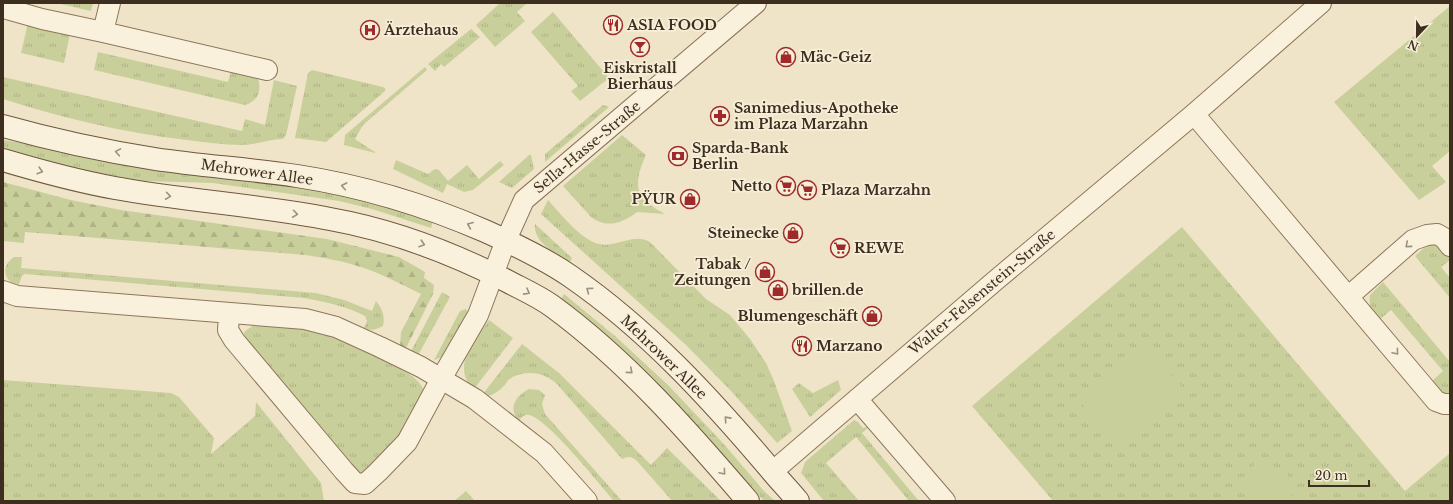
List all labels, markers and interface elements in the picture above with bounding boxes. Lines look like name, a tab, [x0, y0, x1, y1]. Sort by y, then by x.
restaurant icon: ASIA FOOD	[602, 14, 624, 36]
place label: ASIA FOOD	[626, 16, 717, 34]
north arrow	[1397, 16, 1437, 56]
hospital icon: Ärztehaus	[359, 19, 381, 41]
place label: Ärztehaus	[383, 21, 459, 39]
bar icon: Eiskristall Bierhaus	[629, 36, 651, 58]
text: N	[1405, 37, 1421, 54]
shop icon: Mäc-Geiz	[775, 46, 797, 68]
place label: Mäc-Geiz	[800, 48, 872, 66]
place label: Eiskristall Bierhaus	[603, 59, 677, 93]
street label: Sella-Hasse-Straße	[530, 97, 644, 197]
place label: Sanimedius-Apotheke im Plaza Marzahn	[734, 99, 899, 133]
pharmacy icon: Sanimedius-Apotheke im Plaza Marzahn	[709, 105, 731, 127]
place label: Sparda-Bank Berlin	[692, 139, 789, 173]
bank icon: Sparda-Bank Berlin	[667, 145, 689, 167]
one-way arrow	[115, 149, 121, 157]
street label: Mehrower Allee	[200, 155, 314, 189]
one-way arrow	[37, 166, 44, 175]
supermarket icon: Netto	[775, 175, 797, 197]
place label: Netto	[731, 177, 772, 195]
supermarket icon: Plaza Marzahn	[796, 179, 818, 201]
place label: Plaza Marzahn	[821, 181, 931, 199]
one-way arrow	[341, 182, 347, 190]
shop icon: PŸUR	[679, 188, 701, 210]
place label: PŸUR	[632, 190, 677, 208]
one-way arrow	[165, 191, 171, 200]
one-way arrow	[292, 209, 299, 218]
one-way arrow	[466, 222, 474, 230]
shop icon: Steinecke	[782, 222, 804, 244]
place label: Steinecke	[708, 224, 779, 242]
street label: Walter-Felsenstein-Straße	[904, 225, 1059, 359]
supermarket icon: REWE	[829, 237, 851, 259]
one-way arrow	[418, 239, 425, 248]
place label: REWE	[854, 239, 904, 257]
one-way arrow	[1406, 240, 1413, 247]
place label: Tabak / Zeitungen	[674, 255, 751, 289]
shop icon: Tabak / Zeitungen	[754, 261, 776, 283]
shop icon: brillen.de	[767, 279, 789, 301]
place label: brillen.de	[791, 281, 863, 299]
one-way arrow	[523, 287, 531, 294]
one-way arrow	[587, 288, 594, 295]
shop icon: Blumengeschäft	[861, 305, 883, 327]
place label: Blumengeschäft	[738, 307, 859, 325]
street label: Mehrower Allee	[617, 311, 711, 403]
restaurant icon: Marzano	[791, 335, 813, 357]
place label: Marzano	[816, 337, 882, 355]
one-way arrow	[1392, 348, 1399, 355]
one-way arrow	[625, 367, 632, 374]
one-way arrow	[724, 416, 731, 424]
scale bar	[1309, 462, 1369, 488]
one-way arrow	[719, 467, 726, 474]
text: 20 m	[1315, 468, 1347, 483]

